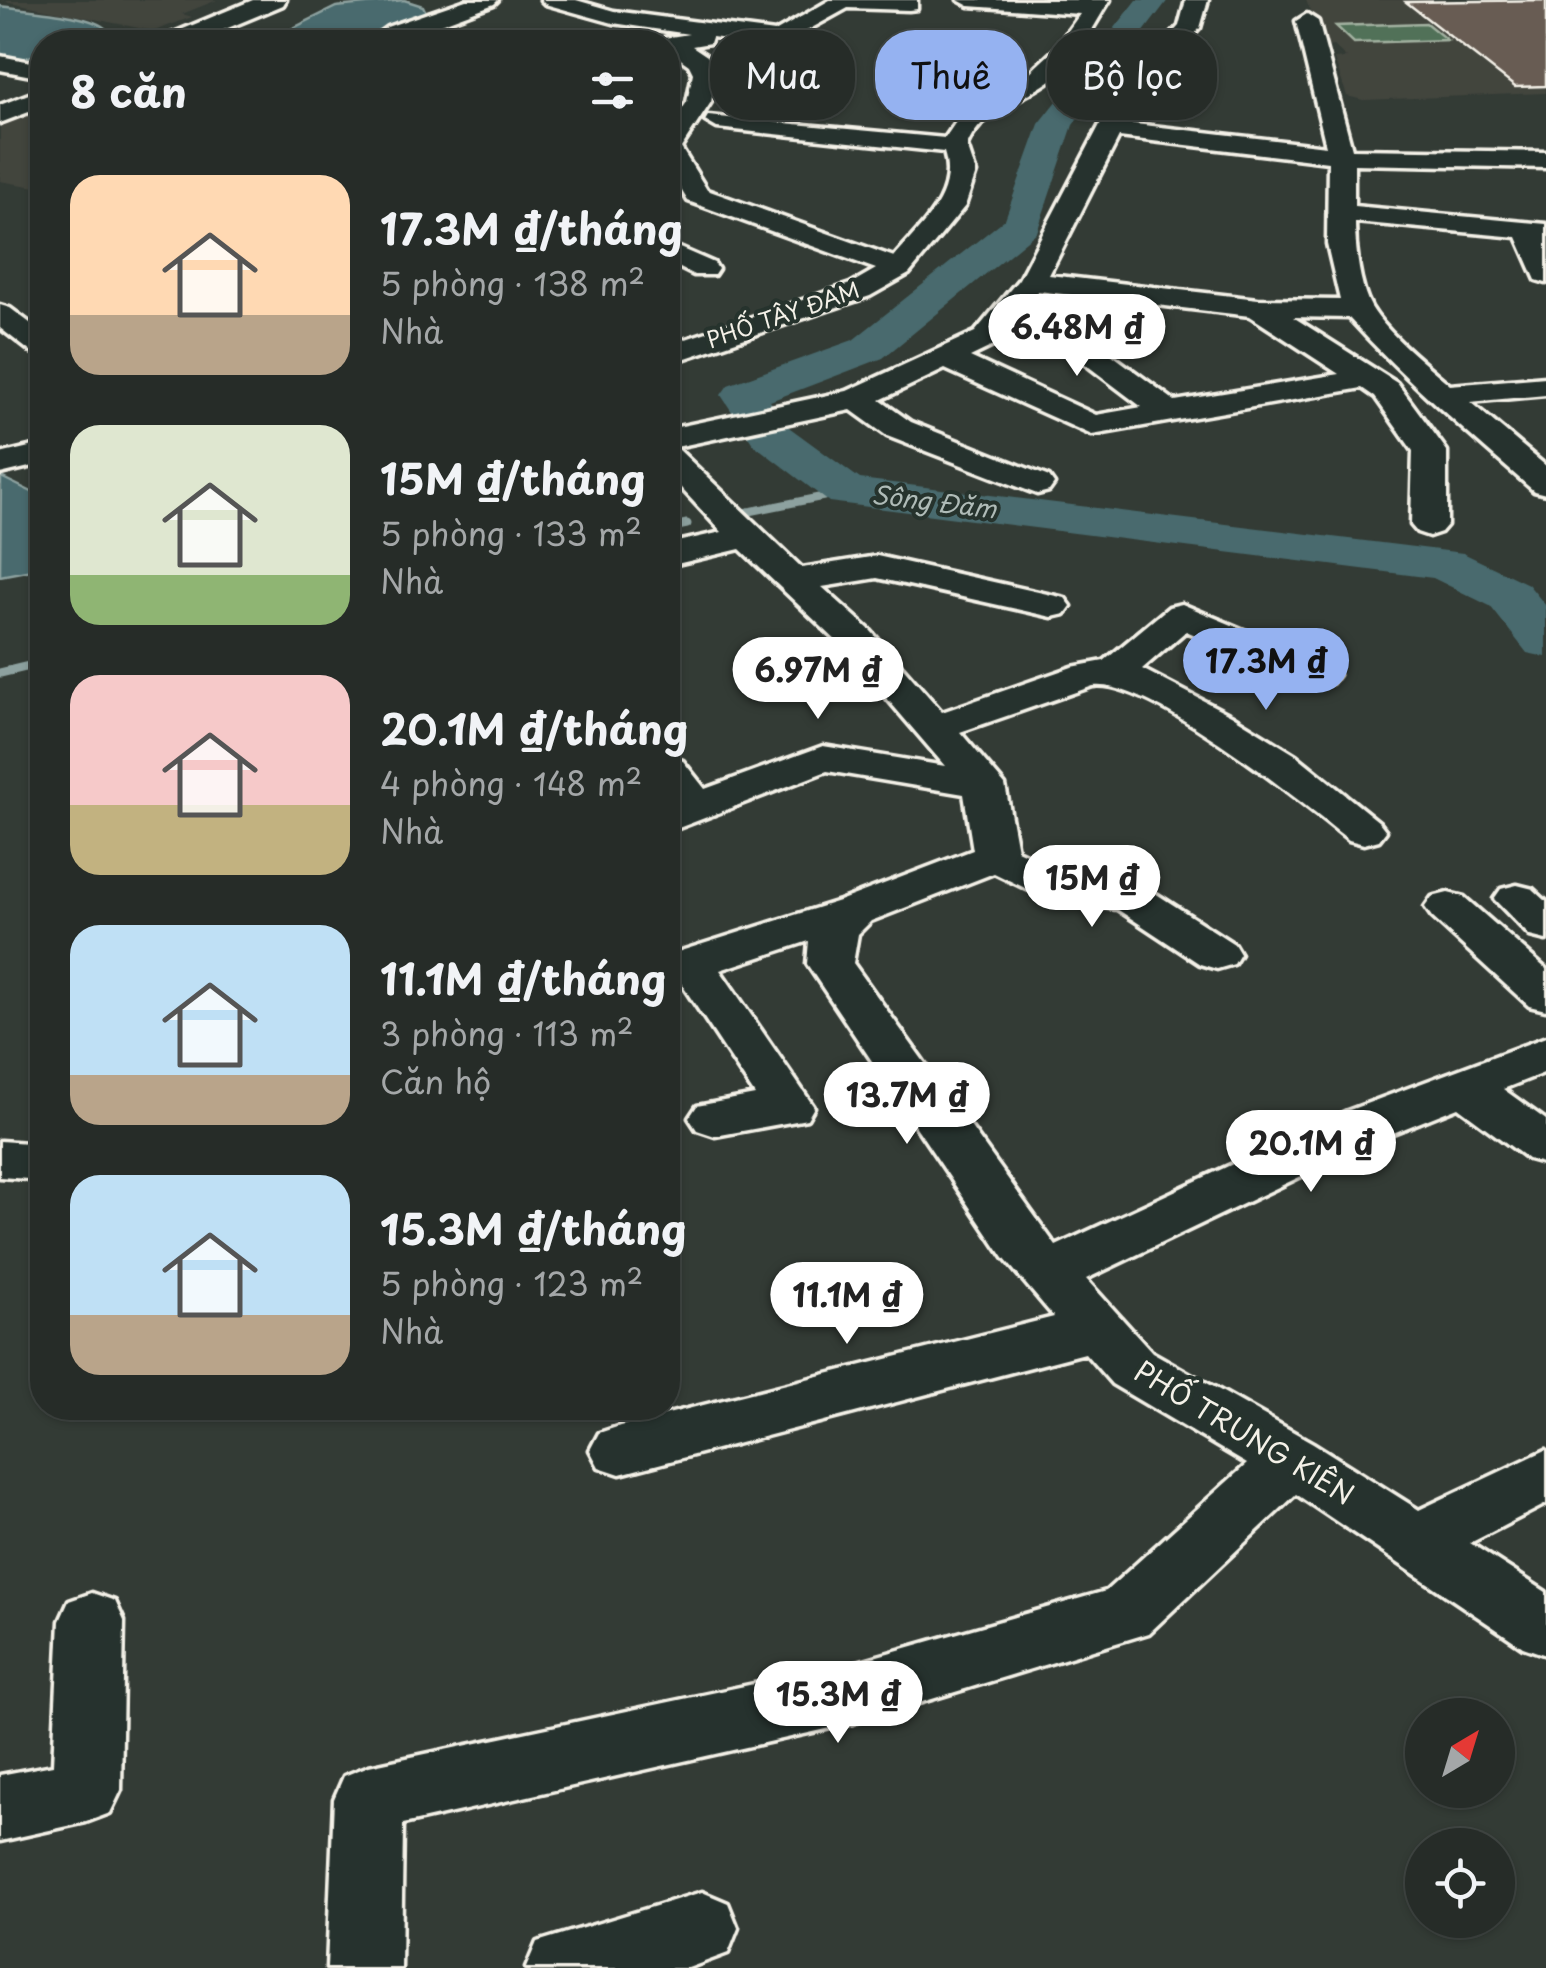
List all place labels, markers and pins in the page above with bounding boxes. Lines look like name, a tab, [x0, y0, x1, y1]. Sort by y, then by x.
pin: 6.48M ₫	[985, 294, 1169, 379]
pin: 17.3M ₫	[1174, 628, 1358, 713]
pin: 6.97M ₫	[726, 637, 910, 722]
pin: 15M ₫	[1022, 845, 1162, 930]
pin: 13.7M ₫	[815, 1062, 999, 1147]
pin: 20.1M ₫	[1219, 1110, 1403, 1195]
pin: 11.1M ₫	[755, 1262, 939, 1347]
pin: 15.3M ₫	[746, 1661, 930, 1746]

